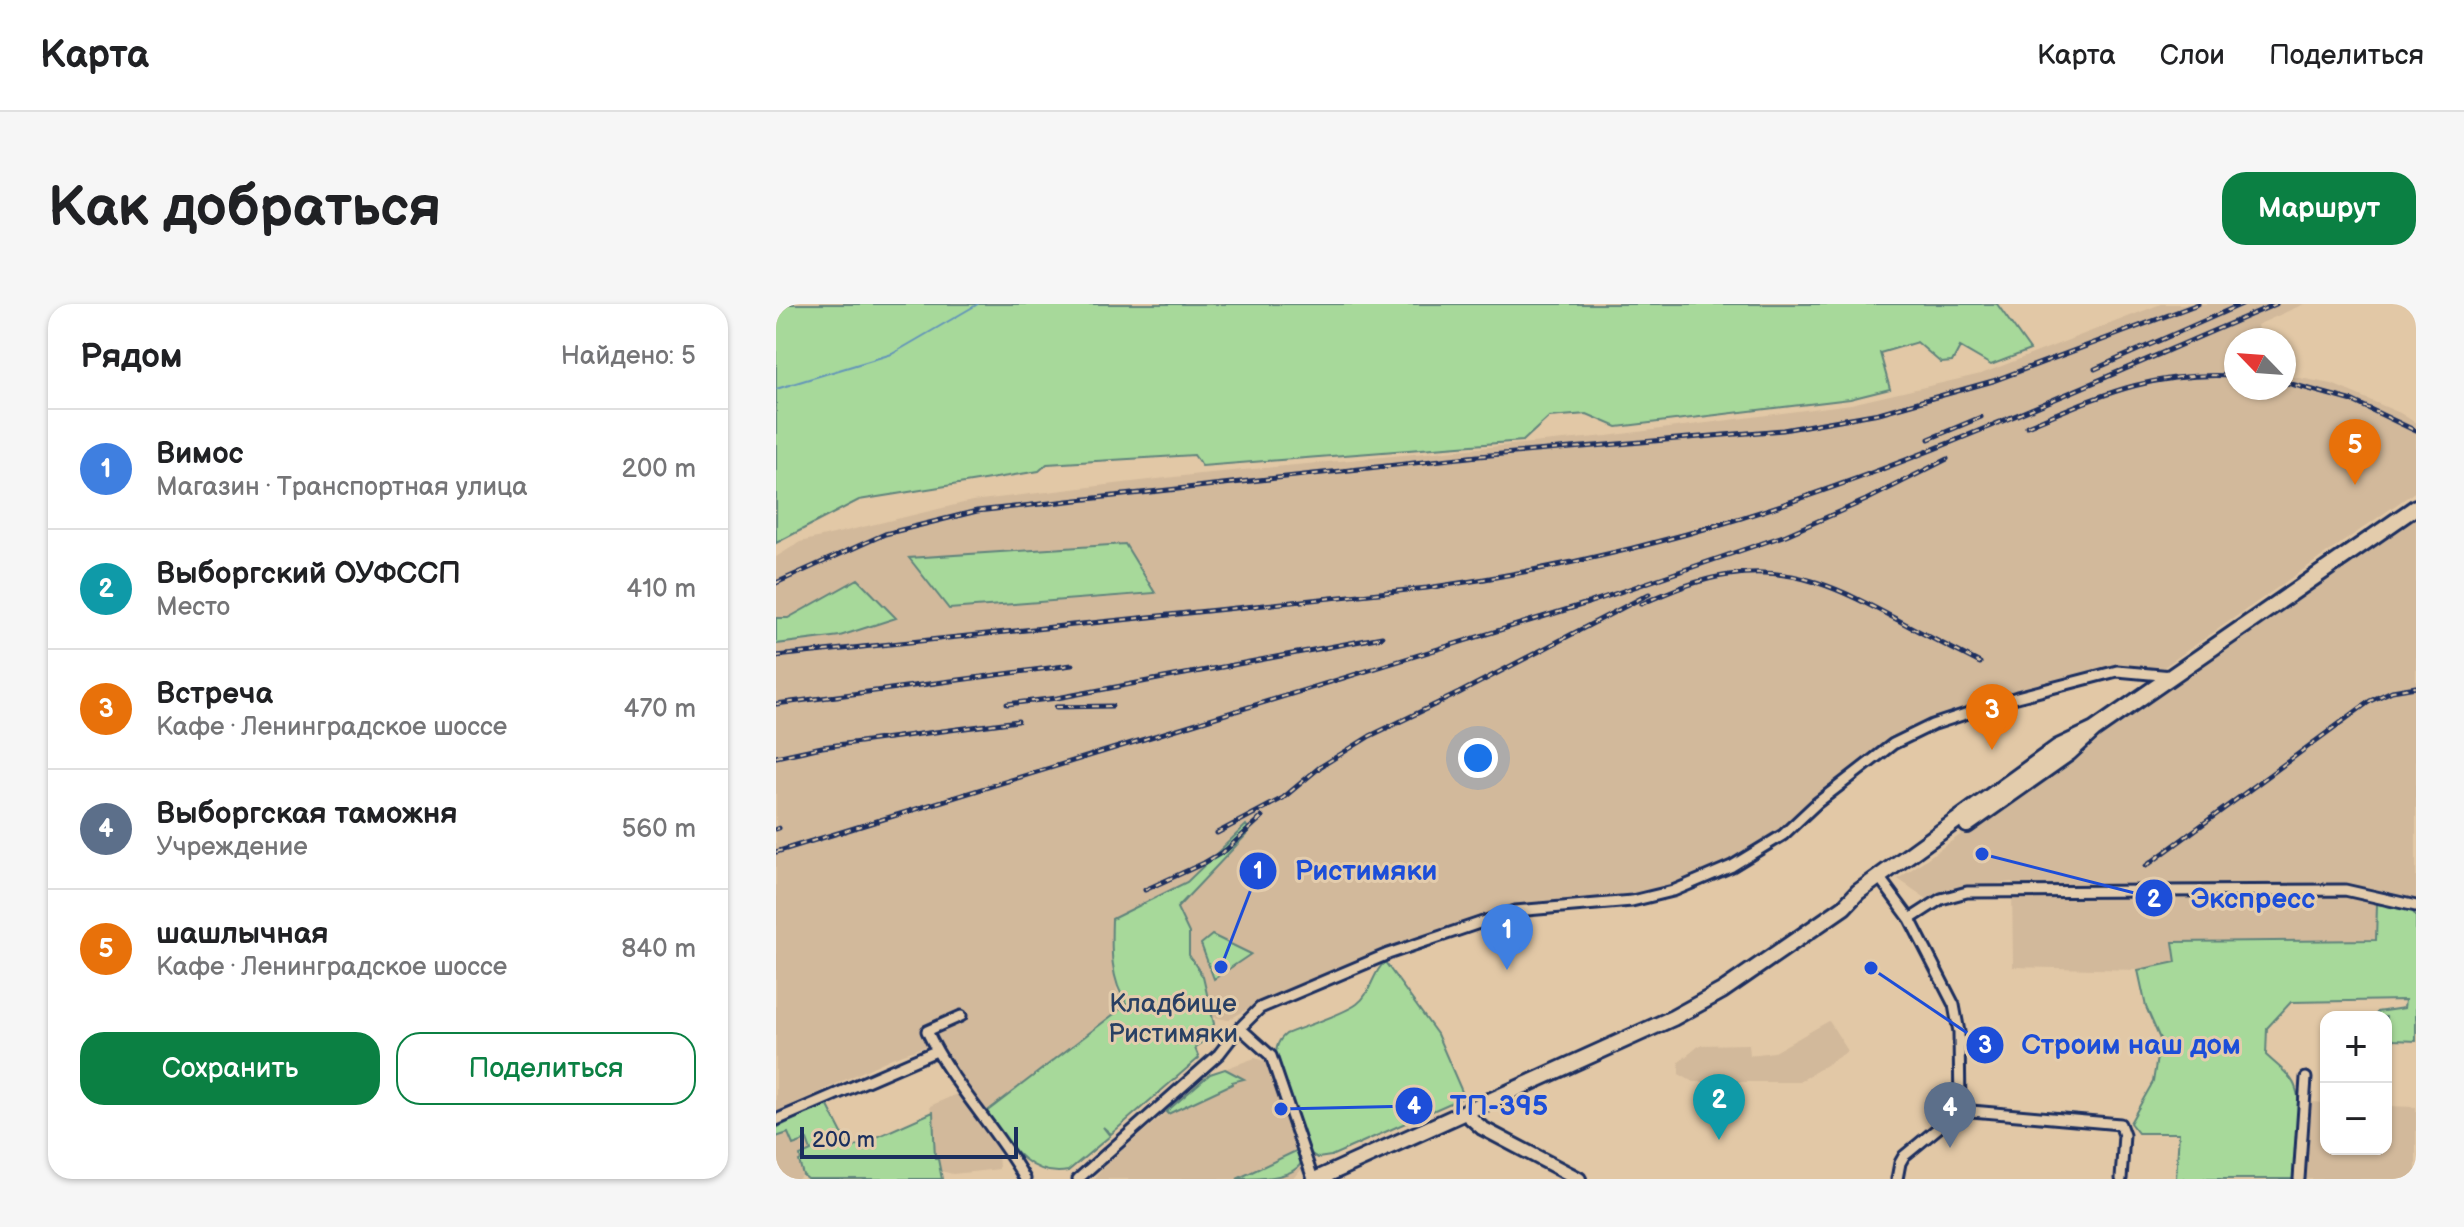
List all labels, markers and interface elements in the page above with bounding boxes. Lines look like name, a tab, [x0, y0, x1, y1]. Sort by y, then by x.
text: Карта	[40, 33, 149, 78]
text: Карта	[2037, 39, 2116, 72]
text: Слои	[2160, 39, 2225, 72]
text: Поделиться	[2269, 39, 2424, 72]
button: Маршрут	[2222, 172, 2416, 245]
text: Как добраться	[48, 175, 441, 242]
north arrow	[2224, 328, 2296, 400]
text: Рядом	[80, 336, 182, 377]
text: Найдено: 5	[561, 341, 696, 372]
pin: 5	[2329, 419, 2381, 485]
text: Вимос	[156, 436, 244, 472]
text: 1	[101, 454, 111, 485]
text: 200 m	[622, 454, 696, 485]
text: Магазин · Транспортная улица	[156, 472, 528, 503]
text: Выборгский ОУФССП	[156, 556, 461, 592]
text: 2	[98, 574, 114, 605]
text: 410 m	[626, 574, 696, 605]
text: Место	[156, 592, 230, 623]
text: Встреча	[156, 676, 273, 712]
pin: 3	[1966, 684, 2018, 750]
text: 3	[98, 694, 114, 725]
text: 470 m	[624, 694, 696, 725]
text: Кафе · Ленинградское шоссе	[156, 712, 507, 743]
your location	[1458, 738, 1498, 778]
text: Выборгская таможня	[156, 796, 457, 832]
text: 4	[98, 814, 114, 845]
text: 560 m	[621, 814, 696, 845]
text: Учреждение	[156, 832, 308, 863]
callout: Ристимяки	[1238, 845, 1453, 897]
text: Ристимяки	[1295, 855, 1437, 888]
text: 1	[1253, 857, 1263, 886]
callout: Экспресс	[2134, 872, 2331, 924]
text: Экспресс	[2191, 883, 2315, 916]
text: 2	[2147, 885, 2162, 914]
pin: 1	[1481, 904, 1533, 970]
text: шашлычная	[156, 916, 329, 952]
text: 5	[98, 934, 114, 965]
text: 840 m	[621, 934, 696, 965]
text: Кафе · Ленинградское шоссе	[156, 952, 507, 983]
park label: Кладбище Ристимяки	[1108, 989, 1238, 1050]
map controls	[2320, 1011, 2392, 1155]
button: +	[2320, 1011, 2392, 1083]
callout: Строим наш дом	[1965, 1019, 2257, 1071]
text: Строим наш дом	[2021, 1029, 2241, 1062]
text: 3	[1978, 1031, 1992, 1060]
button: Сохранить	[80, 1032, 380, 1105]
button: Поделиться	[396, 1032, 696, 1105]
pin: 2	[1693, 1074, 1745, 1140]
callout: ТП-395	[1394, 1080, 1564, 1132]
pin: 4	[1924, 1082, 1976, 1148]
button: −	[2320, 1083, 2392, 1155]
text: ТП-395	[1450, 1090, 1548, 1123]
text: 4	[1407, 1092, 1421, 1121]
scale bar	[800, 1123, 1018, 1159]
text: 200 m	[812, 1127, 875, 1154]

